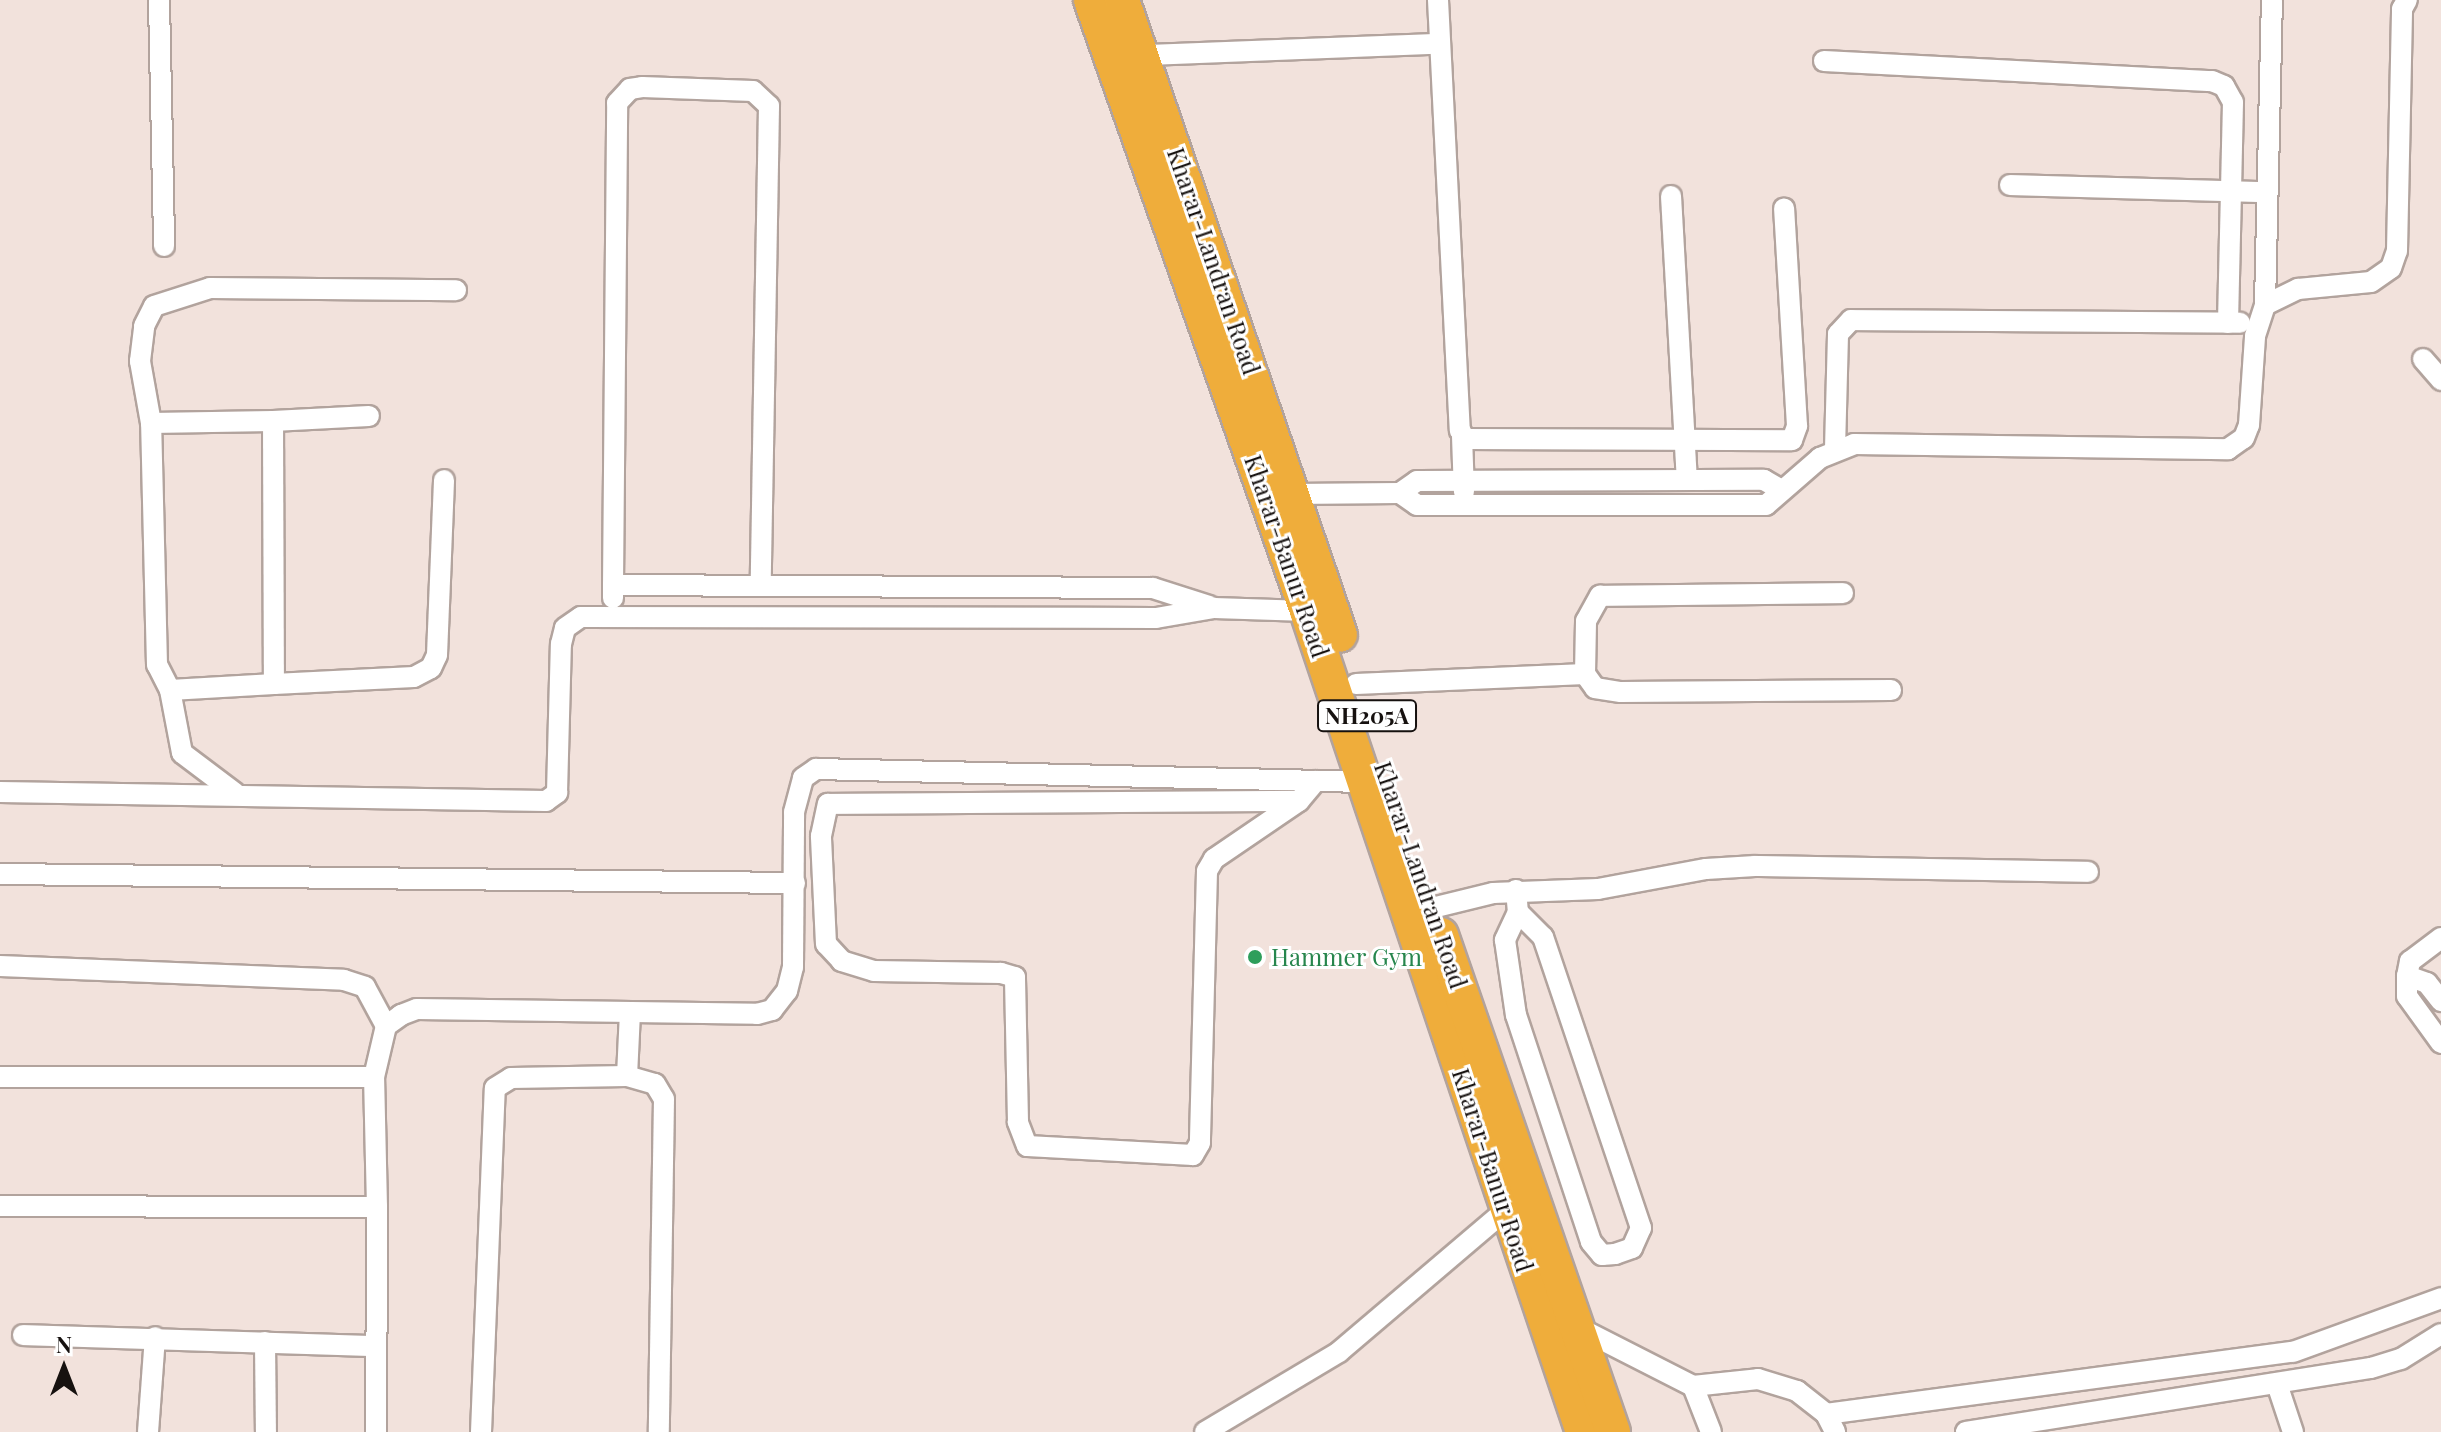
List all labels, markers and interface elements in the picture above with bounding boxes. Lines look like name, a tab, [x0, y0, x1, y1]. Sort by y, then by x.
street label: Kharar-Landran Road	[1162, 144, 1266, 378]
street label: Kharar-Banur Road	[1239, 451, 1335, 661]
road number: NH205A	[1317, 698, 1417, 734]
street label: Kharar-Landran Road	[1369, 758, 1473, 992]
place label: Hammer Gym	[1271, 943, 1423, 971]
marker: Hammer Gym	[1246, 948, 1264, 966]
street label: Kharar-Banur Road	[1446, 1064, 1540, 1276]
north arrow	[24, 1328, 104, 1408]
text: N	[56, 1329, 72, 1359]

